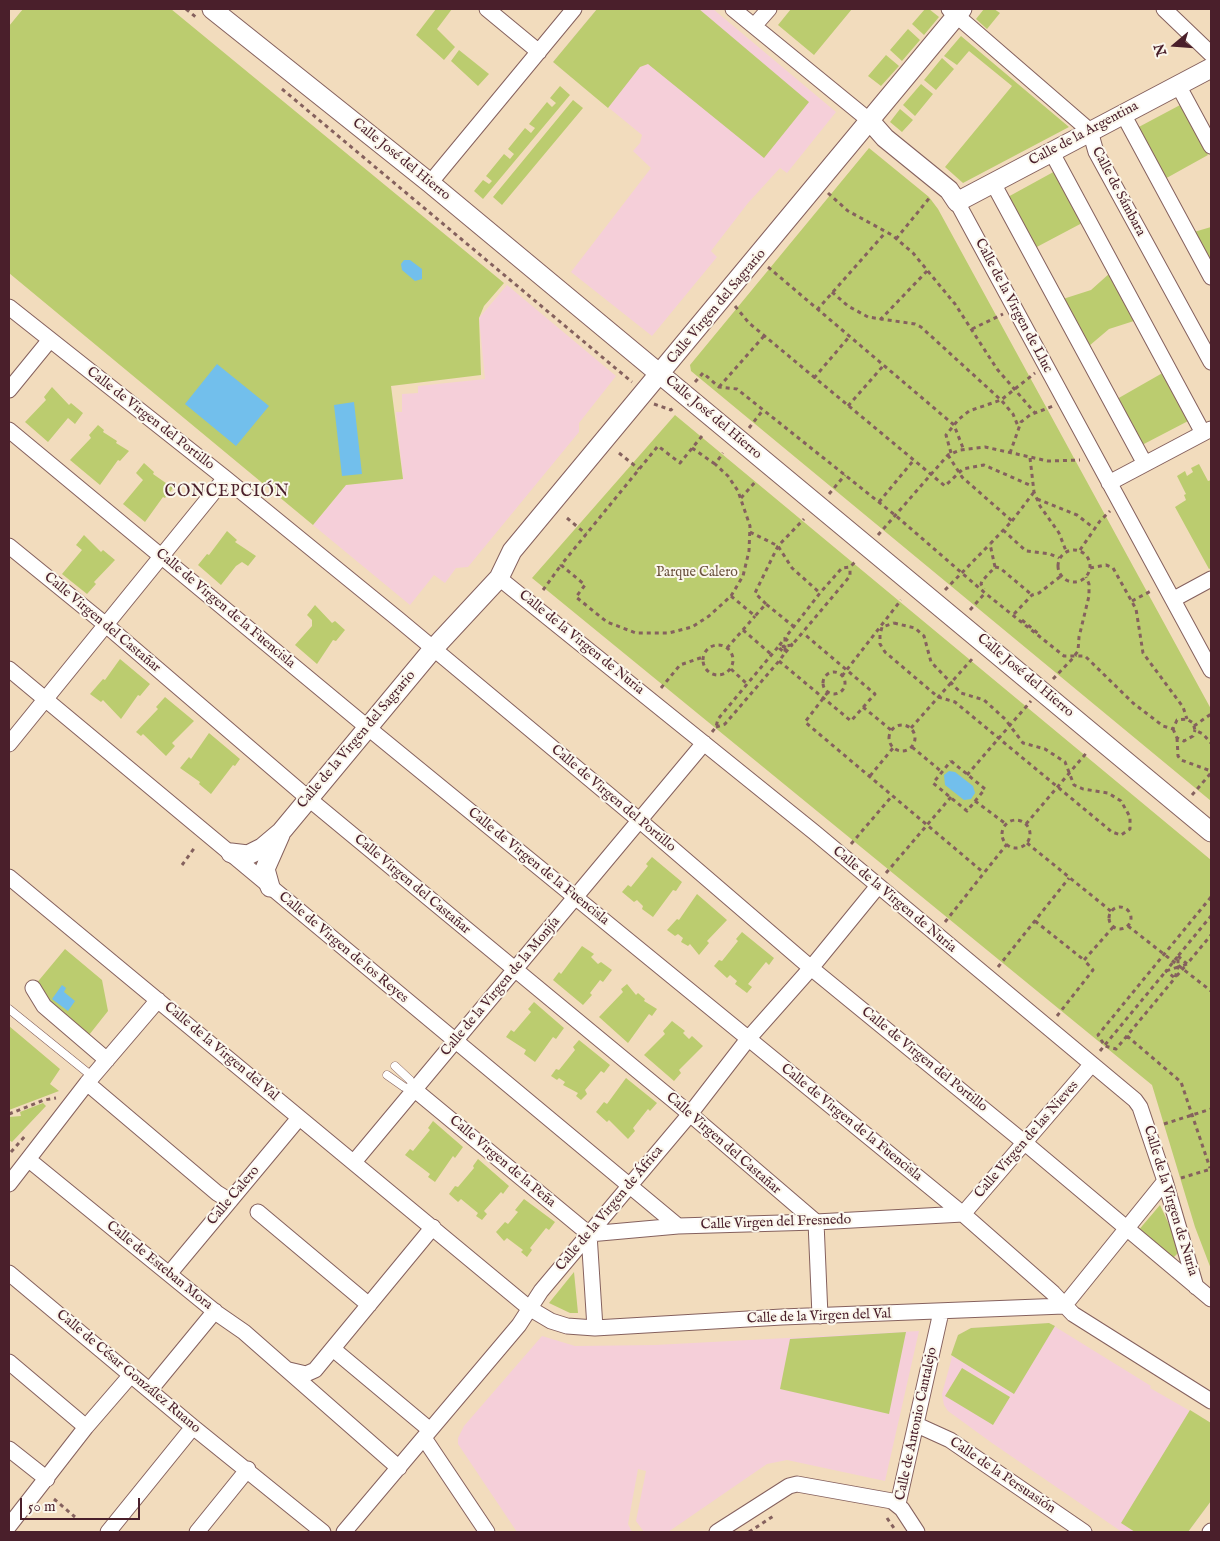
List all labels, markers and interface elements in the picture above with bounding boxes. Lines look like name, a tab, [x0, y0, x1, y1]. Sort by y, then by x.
north arrow	[1150, 20, 1200, 70]
text: N	[1150, 41, 1171, 58]
street label: Calle de la Argentina	[1027, 98, 1141, 170]
street label: Calle José del Hierro	[349, 115, 453, 205]
street label: Calle de Sámbara	[1087, 144, 1149, 240]
street label: Calle de la Virgen de Lluc	[970, 236, 1056, 376]
street label: Calle Virgen del Sagrario	[664, 246, 770, 368]
street label: Calle de Virgen del Portillo	[83, 364, 217, 474]
street label: Calle José del Hierro	[661, 373, 765, 463]
district label: CONCEPCIÓN	[163, 483, 291, 503]
street label: Calle de Virgen de la Fuencisla	[152, 546, 298, 672]
park label: Parque Calero	[656, 565, 738, 581]
street label: Calle Virgen del Castañar	[40, 569, 164, 677]
street label: Calle de la Virgen de Nuria	[515, 587, 647, 699]
street label: Calle José del Hierro	[973, 631, 1077, 721]
street label: Calle de la Virgen del Sagrario	[294, 668, 420, 812]
street label: Calle de Virgen del Portillo	[547, 742, 679, 856]
street label: Calle de Virgen de la Fuencisla	[464, 805, 612, 929]
street label: Calle Virgen del Castañar	[350, 831, 474, 939]
street label: Calle de la Virgen de Nuria	[829, 843, 959, 957]
street label: Calle de Virgen de los Reyes	[275, 889, 411, 1007]
street label: Calle de la Virgen de la Monjía	[438, 914, 564, 1060]
street label: Calle de la Virgen del Val	[160, 999, 282, 1105]
street label: Calle de Virgen del Portillo	[857, 1004, 991, 1116]
street label: Calle de Virgen de la Fuencisla	[777, 1061, 925, 1185]
street label: Calle Virgen de las Nieves	[971, 1078, 1083, 1202]
street label: Calle Virgen del Castañar	[662, 1089, 784, 1199]
street label: Calle Virgen de la Peña	[445, 1113, 559, 1211]
street label: Calle de la Virgen de Nuria	[1139, 1124, 1201, 1278]
street label: Calle de la Virgen de África	[553, 1143, 667, 1275]
street label: Calle Calero	[204, 1163, 264, 1229]
street label: Calle Virgen del Fresnedo	[700, 1212, 852, 1234]
street label: Calle de Esteban Mora	[103, 1218, 215, 1314]
street label: Calle de la Virgen del Val	[746, 1306, 892, 1328]
street label: Calle de César González Ruano	[53, 1307, 203, 1437]
street label: Calle de Antonio Cantalejo	[893, 1346, 941, 1502]
street label: Calle de la Persuasión	[946, 1434, 1058, 1518]
scale bar	[22, 1488, 142, 1520]
text: 50 m	[28, 1497, 56, 1516]

